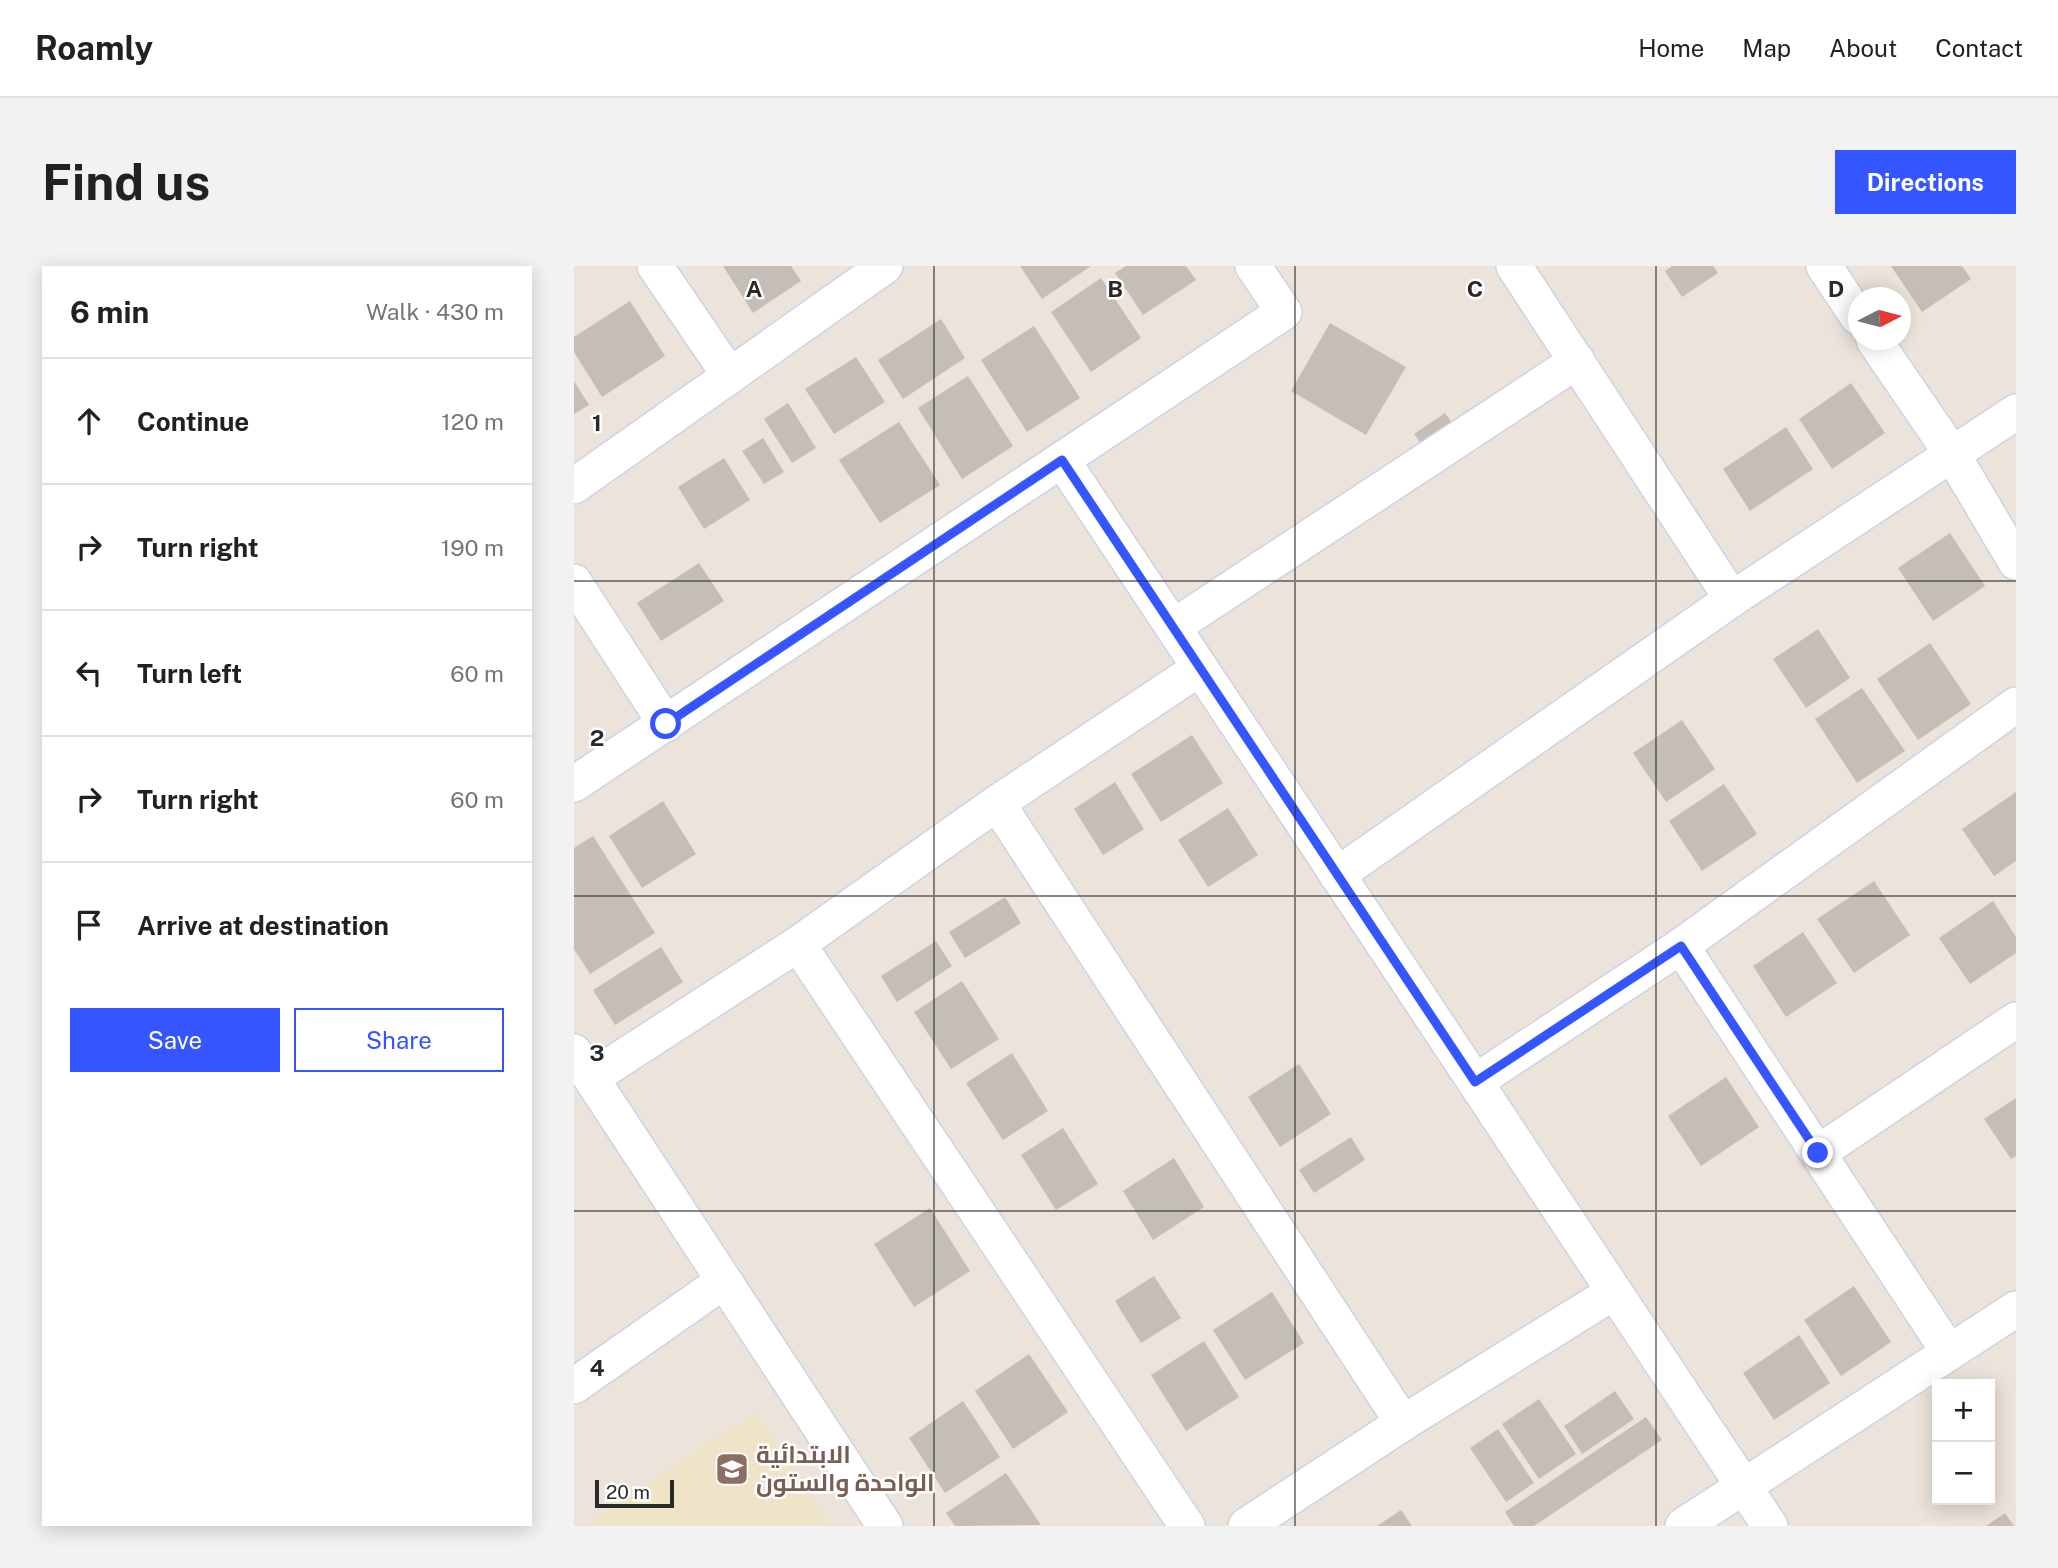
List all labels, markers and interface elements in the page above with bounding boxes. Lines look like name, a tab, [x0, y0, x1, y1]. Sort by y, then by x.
text: Roamly	[35, 29, 153, 67]
text: Home	[1638, 34, 1704, 62]
text: Map	[1742, 34, 1791, 62]
text: About	[1829, 34, 1897, 62]
text: Contact	[1935, 34, 2023, 62]
button: Directions	[1835, 150, 2016, 214]
text: Find us	[42, 153, 210, 211]
text: A	[746, 275, 763, 302]
text: B	[1107, 275, 1123, 302]
text: C	[1467, 275, 1483, 302]
text: D	[1828, 275, 1844, 302]
north arrow	[1848, 287, 1911, 350]
text: 6 min	[70, 294, 149, 330]
text: Walk · 430 m	[366, 298, 504, 325]
icon: ahead	[70, 402, 108, 440]
text: Continue	[137, 406, 249, 437]
text: 120 m	[441, 408, 504, 435]
text: 1	[592, 409, 602, 436]
icon: right	[70, 528, 108, 566]
text: Turn right	[137, 532, 259, 563]
text: 190 m	[441, 534, 504, 561]
icon: left	[70, 654, 108, 692]
text: Turn left	[137, 658, 242, 689]
text: 60 m	[450, 660, 504, 687]
route start	[650, 708, 681, 739]
text: 2	[590, 724, 604, 751]
icon: right	[70, 780, 108, 818]
text: Turn right	[137, 784, 259, 815]
text: 60 m	[450, 786, 504, 813]
icon: arrive	[70, 906, 108, 944]
text: Arrive at destination	[137, 910, 389, 941]
button: Save	[70, 1008, 280, 1072]
button: Share	[294, 1008, 504, 1072]
text: 3	[589, 1039, 605, 1066]
route end	[1802, 1137, 1833, 1168]
text: 4	[589, 1354, 605, 1381]
map controls	[1932, 1379, 1995, 1505]
button: +	[1932, 1379, 1995, 1442]
place label: الابتدائية الواحدة والستون	[756, 1440, 934, 1497]
button: −	[1932, 1442, 1995, 1505]
school or university icon: الابتدائية الواحدة والستون	[713, 1450, 751, 1488]
scale bar	[595, 1477, 674, 1509]
text: 20 m	[606, 1481, 650, 1503]

